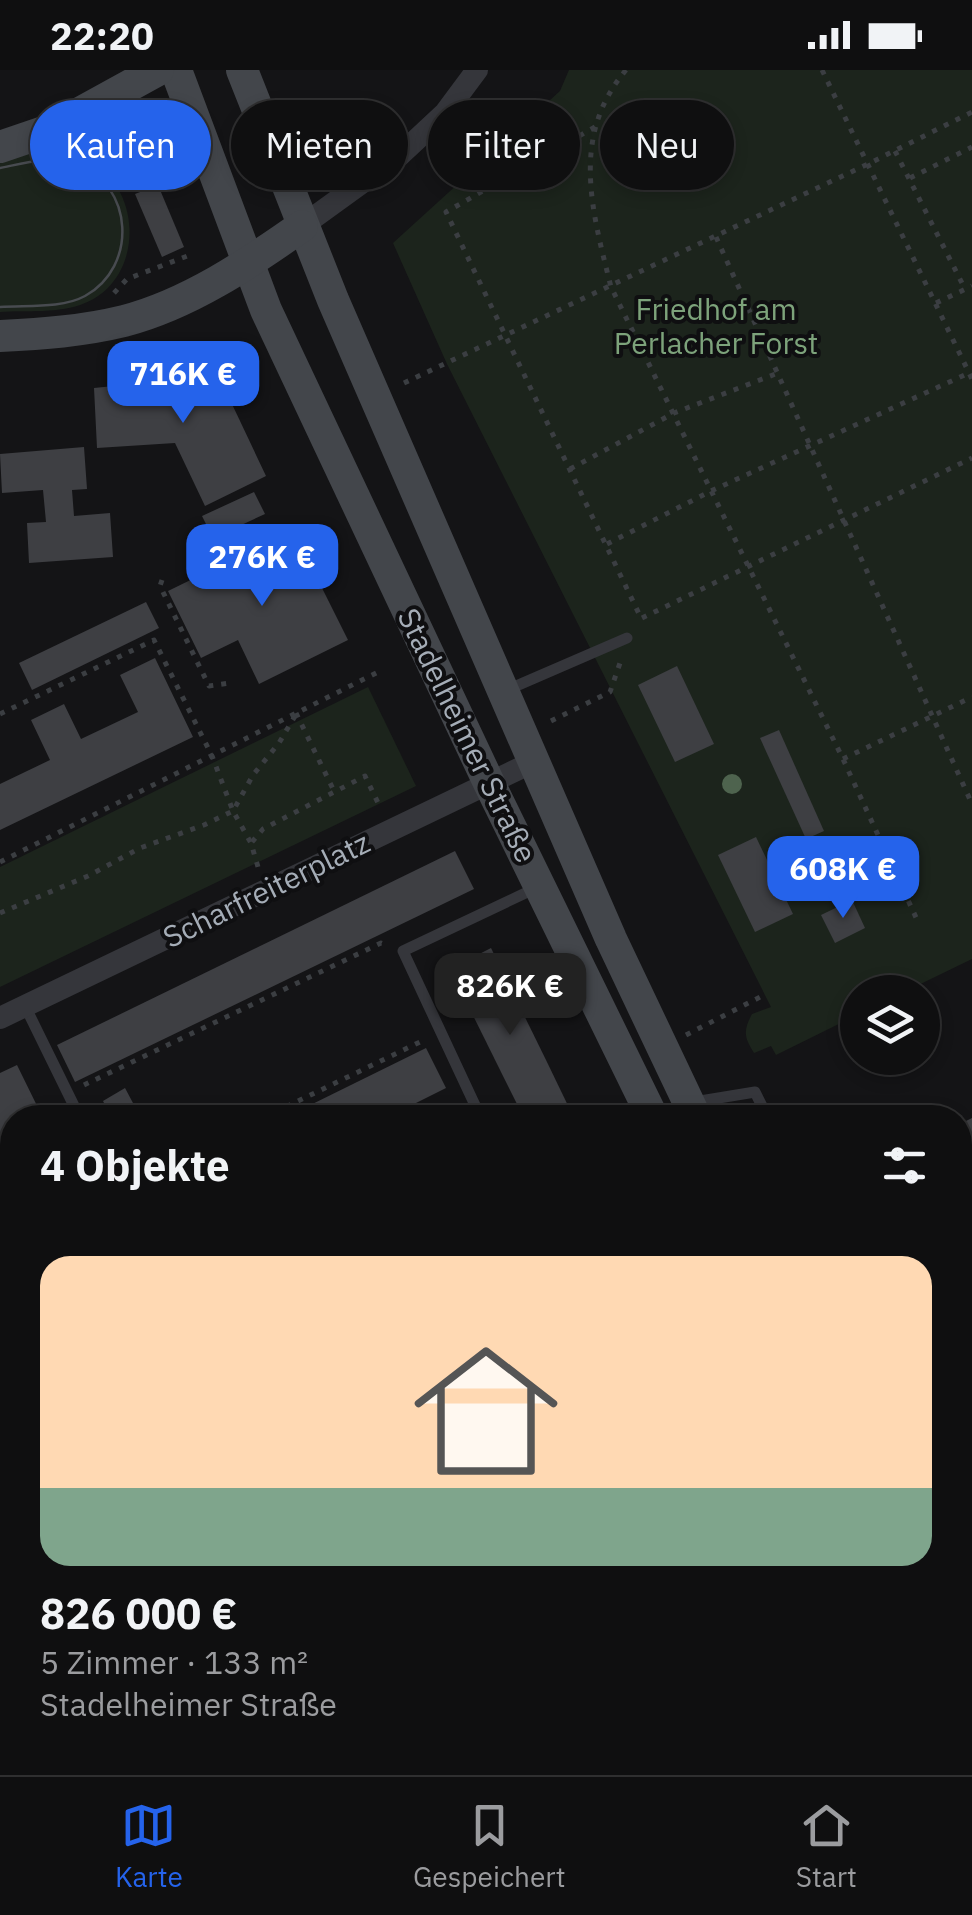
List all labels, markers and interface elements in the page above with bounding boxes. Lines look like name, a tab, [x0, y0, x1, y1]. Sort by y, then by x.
text: 22:20	[50, 11, 154, 60]
chip: Kaufen	[30, 100, 211, 190]
chip: Mieten	[231, 100, 408, 190]
chip: Filter	[428, 100, 580, 190]
chip: Neu	[600, 100, 734, 190]
park label: Friedhof am Perlacher Forst	[614, 289, 818, 362]
pin: 716K €	[102, 341, 264, 426]
text: 716K €	[129, 352, 237, 394]
pin: 276K €	[181, 524, 343, 609]
text: 276K €	[208, 535, 316, 577]
street label: Stadelheimer Straße	[389, 601, 547, 869]
street label: Scharfreiterplatz	[156, 822, 376, 956]
pin: 608K €	[762, 836, 924, 921]
text: 608K €	[789, 847, 897, 889]
pin: 826K €	[429, 953, 591, 1038]
text: 826K €	[456, 964, 564, 1006]
map controls	[840, 975, 940, 1075]
button: layers	[840, 975, 940, 1075]
text: 4 Objekte	[40, 1138, 230, 1193]
icon: filters	[877, 1138, 932, 1193]
icon: home	[396, 1321, 576, 1501]
text: 826 000 €	[40, 1586, 237, 1641]
text: 5 Zimmer · 133 m²	[40, 1641, 308, 1683]
text: Stadelheimer Straße	[40, 1683, 337, 1725]
tab: Karte	[115, 1798, 183, 1895]
tab: Gespeichert	[413, 1798, 566, 1895]
tab: Start	[796, 1798, 857, 1895]

